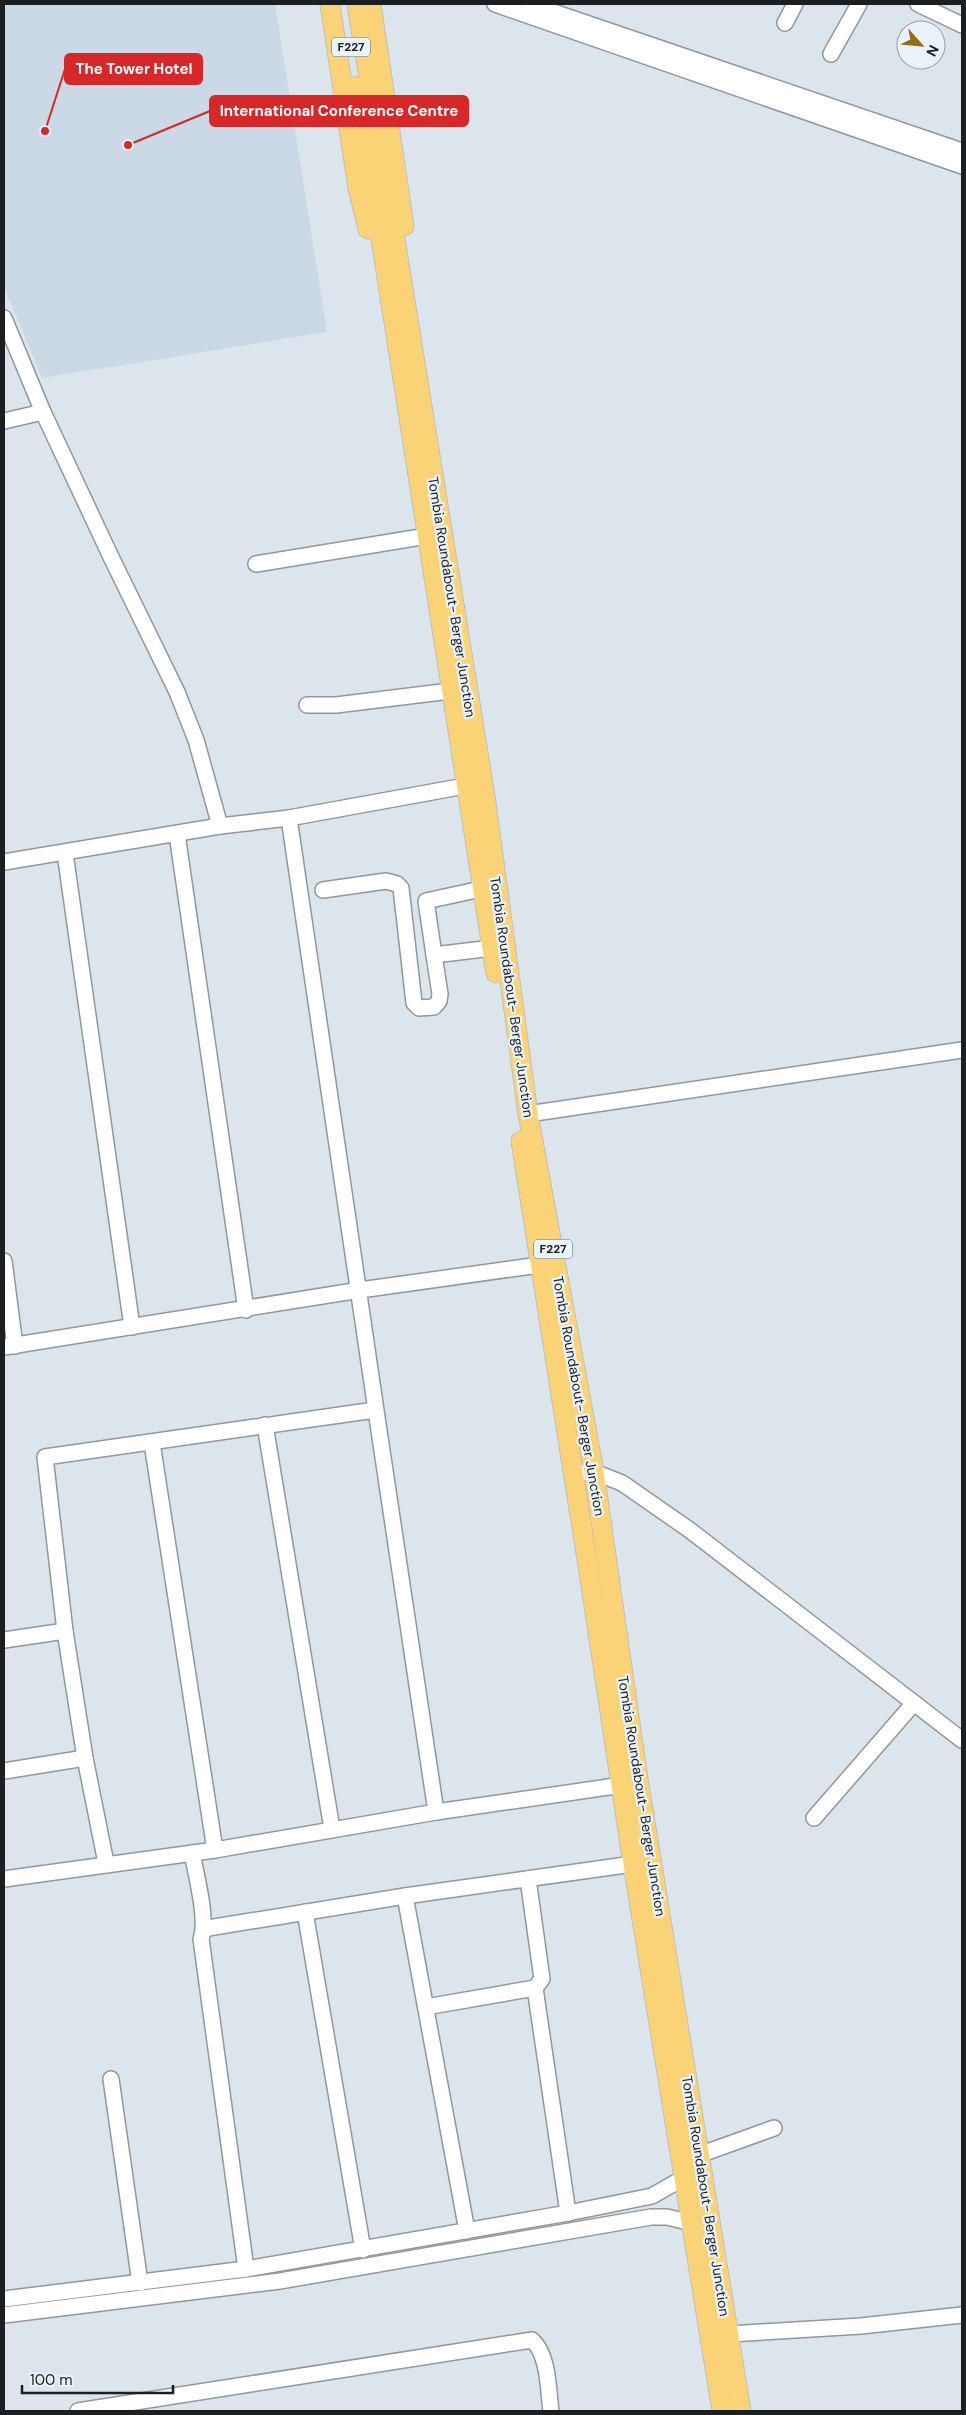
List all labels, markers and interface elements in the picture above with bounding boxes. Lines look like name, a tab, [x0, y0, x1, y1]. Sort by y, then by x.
north arrow	[896, 20, 946, 70]
road number: F227	[332, 38, 370, 56]
text: N	[922, 42, 943, 60]
callout: The Tower Hotel	[65, 54, 202, 84]
text: The Tower Hotel	[76, 59, 192, 79]
callout: International Conference Centre	[210, 96, 468, 126]
text: International Conference Centre	[220, 101, 458, 121]
street label: Tombia Roundabout- Berger Junction	[424, 475, 480, 719]
street label: Tombia Roundabout- Berger Junction	[486, 875, 538, 1119]
road number: F227	[534, 1240, 572, 1258]
street label: Tombia Roundabout- Berger Junction	[549, 1275, 609, 1517]
street label: Tombia Roundabout- Berger Junction	[614, 1674, 670, 1918]
street label: Tombia Roundabout- Berger Junction	[678, 2074, 734, 2318]
scale bar	[22, 2362, 174, 2394]
text: 100 m	[30, 2370, 73, 2390]

